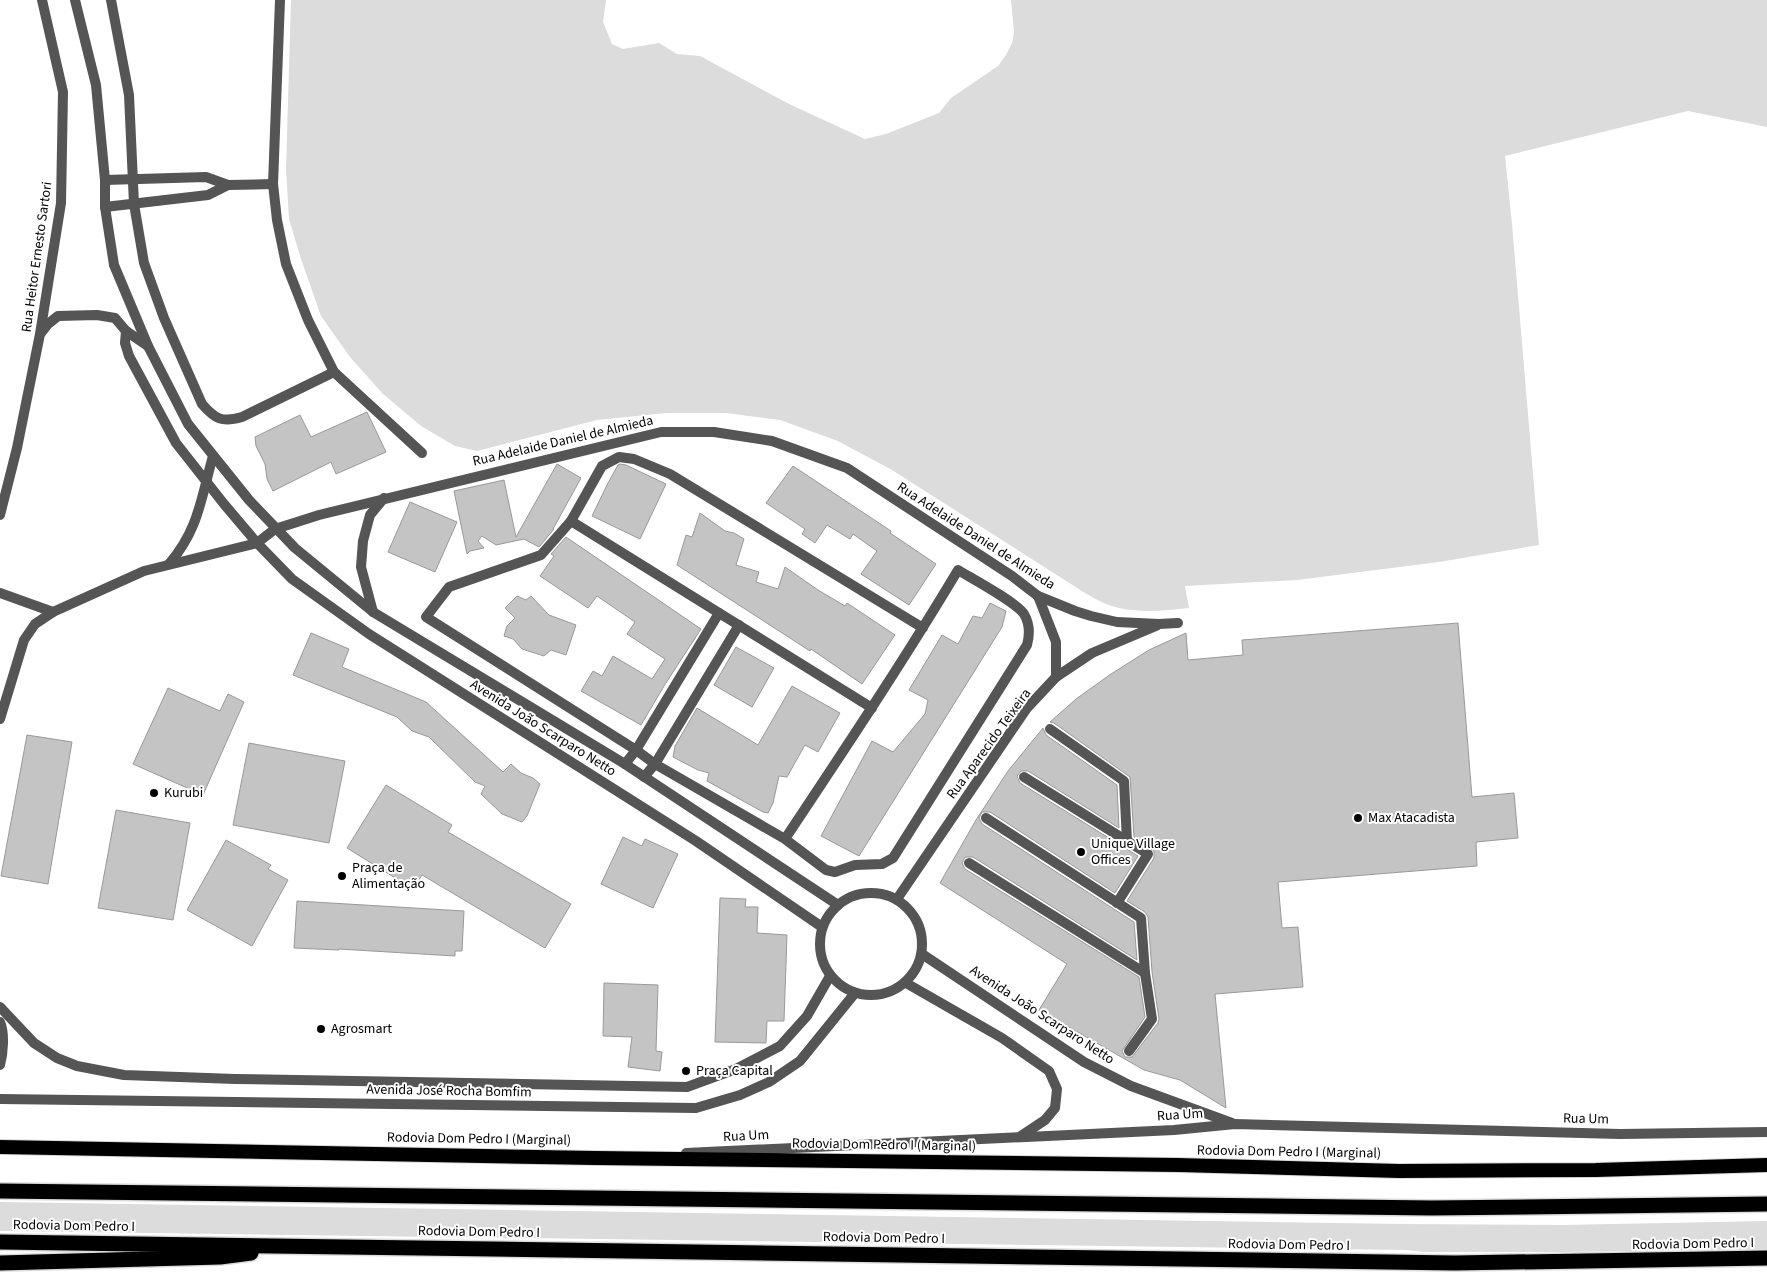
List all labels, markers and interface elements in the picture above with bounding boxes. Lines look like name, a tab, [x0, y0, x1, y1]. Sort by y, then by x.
street label: Rua Heitor Ernesto Sartori	[17, 180, 57, 334]
street label: Rua Adelaide Daniel de Almieda	[471, 410, 655, 472]
street label: Rua Adelaide Daniel de Almieda	[893, 477, 1059, 595]
street label: Avenida João Scarparo Netto	[466, 675, 620, 781]
street label: Rua Aparecido Teixeira	[942, 685, 1036, 803]
place label: Kurubi	[164, 783, 203, 803]
marker: Kurubi	[148, 787, 160, 799]
place label: Max Atacadista	[1368, 808, 1455, 828]
marker: Max Atacadista	[1352, 812, 1364, 824]
place label: Unique Village Offices	[1091, 834, 1175, 870]
marker: Unique Village Offices	[1075, 846, 1087, 858]
place label: Praça de Alimentação	[352, 858, 425, 894]
marker: Praça de Alimentação	[336, 870, 348, 882]
street label: Avenida João Scarparo Netto	[966, 961, 1118, 1069]
place label: Agrosmart	[331, 1019, 392, 1039]
marker: Agrosmart	[315, 1023, 327, 1035]
place label: Praça Capital	[696, 1061, 773, 1081]
marker: Praça Capital	[680, 1065, 692, 1077]
street label: Avenida José Rocha Bomfim	[366, 1080, 532, 1102]
street label: Rua Um	[1156, 1103, 1204, 1127]
street label: Rua Um	[1563, 1109, 1609, 1129]
street label: Rua Um	[722, 1125, 770, 1147]
street label: Rodovia Dom Pedro I (Marginal)	[387, 1127, 571, 1151]
street label: Rodovia Dom Pedro I (Marginal)	[792, 1133, 976, 1157]
street label: Rodovia Dom Pedro I (Marginal)	[1197, 1140, 1381, 1164]
street label: Rodovia Dom Pedro I	[13, 1215, 135, 1237]
street label: Rodovia Dom Pedro I	[418, 1221, 540, 1243]
street label: Rodovia Dom Pedro I	[823, 1227, 945, 1249]
street label: Rodovia Dom Pedro I	[1632, 1233, 1754, 1255]
street label: Rodovia Dom Pedro I	[1228, 1234, 1350, 1256]

